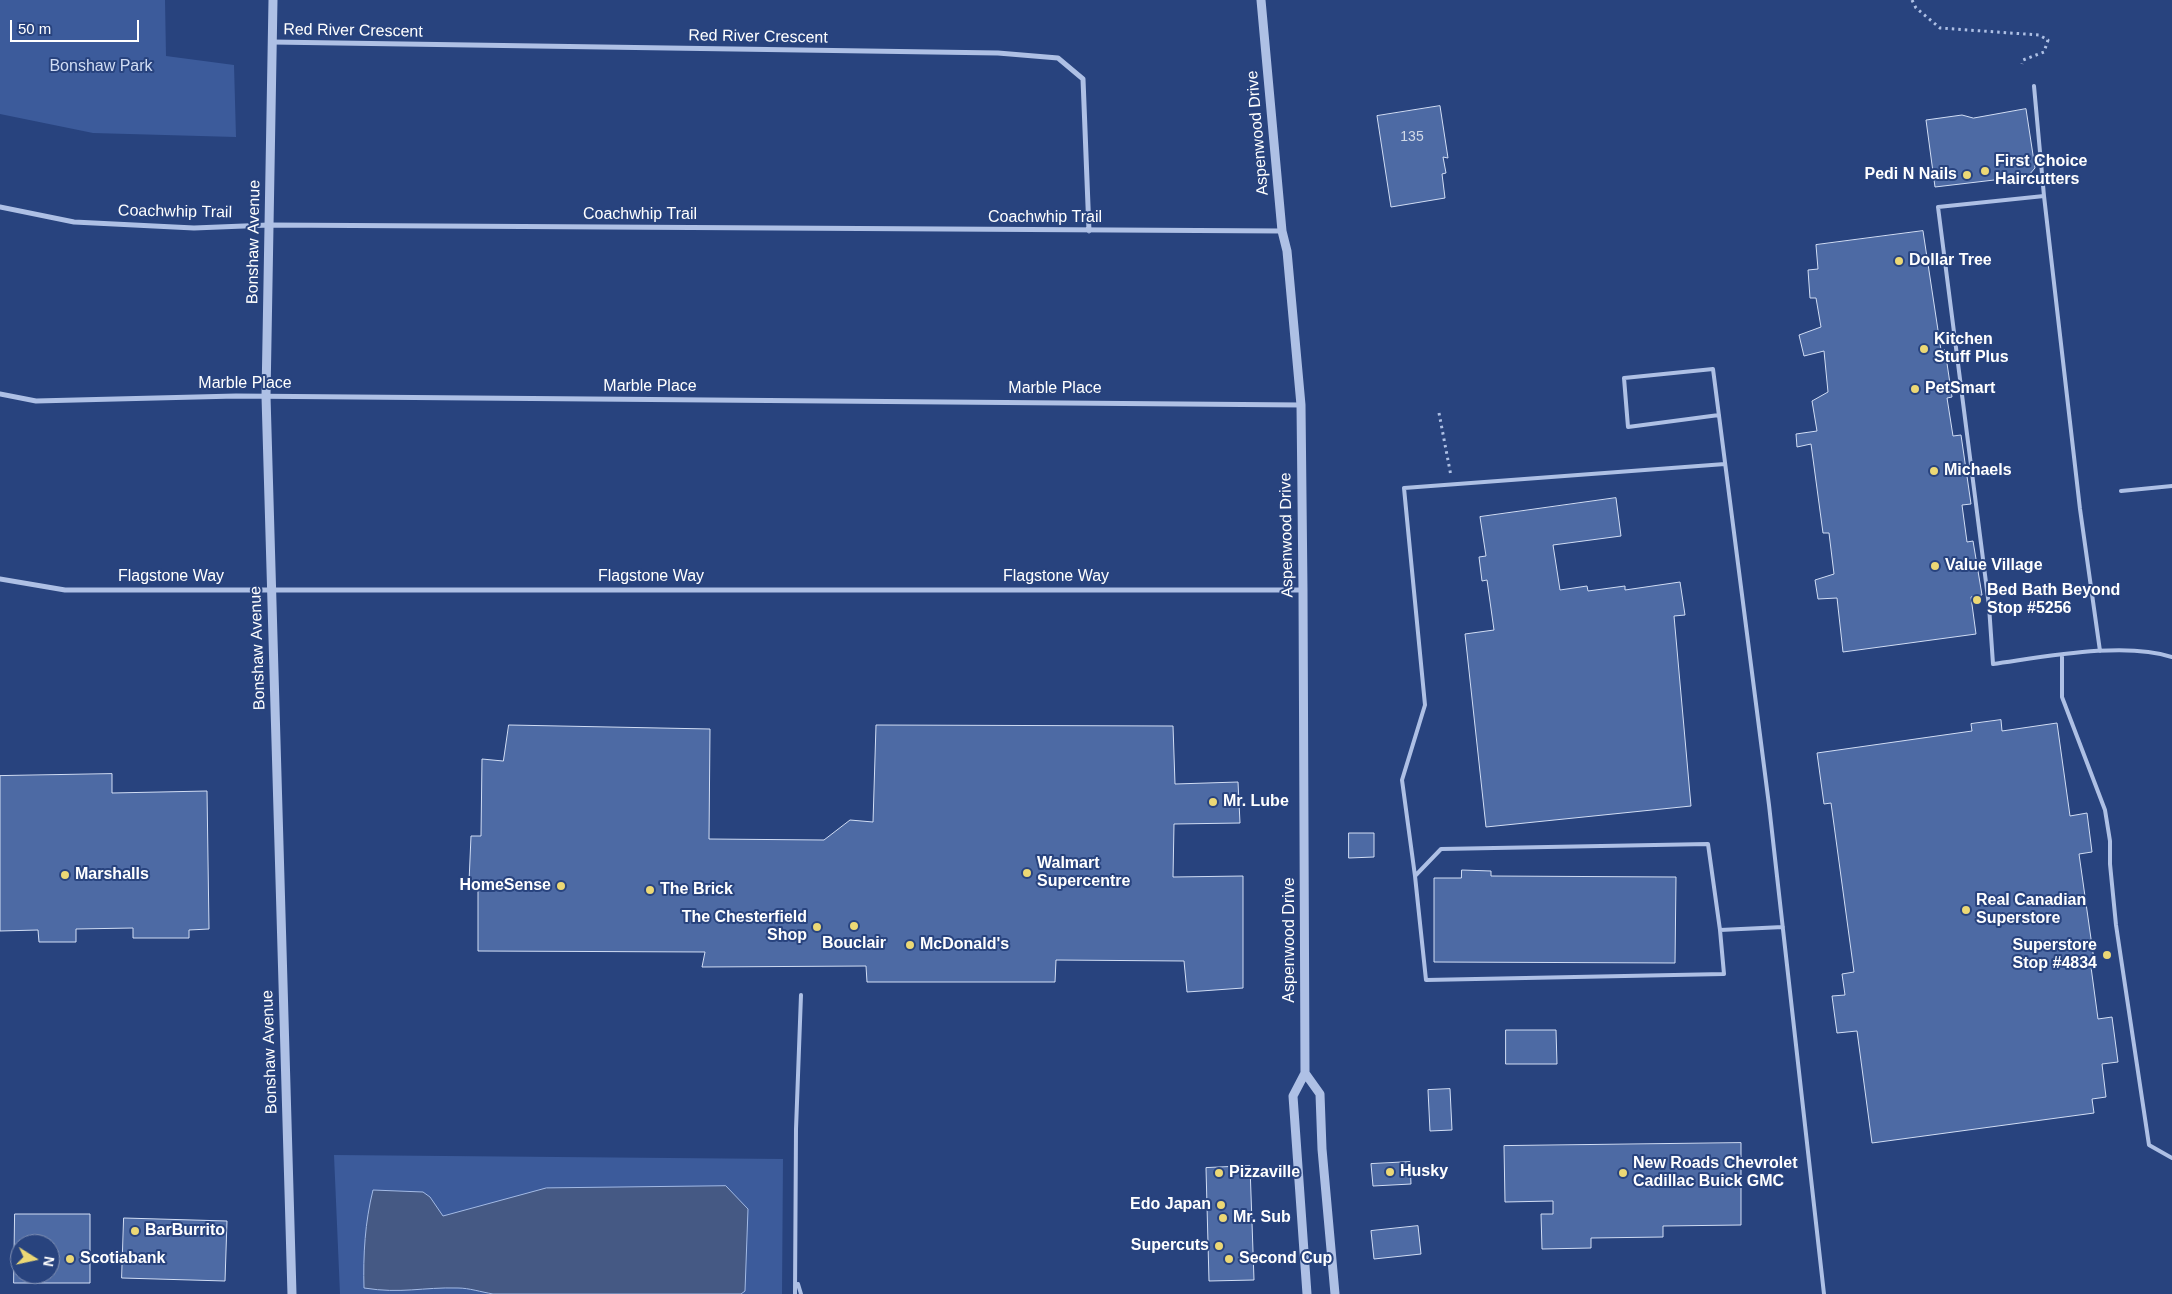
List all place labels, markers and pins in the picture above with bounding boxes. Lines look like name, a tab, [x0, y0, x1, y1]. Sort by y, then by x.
place label: First Choice Haircutters	[1995, 152, 2087, 190]
place label: Pedi N Nails	[1865, 165, 1957, 185]
marker: First Choice Haircutters	[1979, 165, 1991, 177]
marker: Pedi N Nails	[1961, 169, 1973, 181]
place label: Dollar Tree	[1909, 251, 1992, 271]
marker: Dollar Tree	[1893, 255, 1905, 267]
place label: Kitchen Stuff Plus	[1934, 330, 2009, 368]
marker: Kitchen Stuff Plus	[1918, 343, 1930, 355]
place label: PetSmart	[1925, 379, 1995, 399]
marker: PetSmart	[1909, 383, 1921, 395]
place label: Michaels	[1944, 461, 2012, 481]
marker: Michaels	[1928, 465, 1940, 477]
place label: Value Village	[1945, 556, 2043, 576]
marker: Value Village	[1929, 560, 1941, 572]
place label: Bed Bath Beyond Stop #5256	[1987, 581, 2120, 619]
marker: Bed Bath Beyond Stop #5256	[1971, 594, 1983, 606]
place label: Mr. Lube	[1223, 792, 1289, 812]
marker: Mr. Lube	[1207, 796, 1219, 808]
place label: Walmart Supercentre	[1037, 854, 1130, 892]
place label: Marshalls	[75, 865, 149, 885]
marker: Walmart Supercentre	[1021, 867, 1033, 879]
marker: Marshalls	[59, 869, 71, 881]
place label: HomeSense	[459, 876, 551, 896]
marker: HomeSense	[555, 880, 567, 892]
place label: The Brick	[660, 880, 733, 900]
marker: The Brick	[644, 884, 656, 896]
place label: Real Canadian Superstore	[1976, 891, 2086, 929]
marker: Real Canadian Superstore	[1960, 904, 1972, 916]
place label: The Chesterfield Shop	[682, 908, 807, 946]
marker: Bouclair	[848, 920, 860, 932]
marker: The Chesterfield Shop	[811, 921, 823, 933]
place label: Bouclair	[822, 934, 886, 954]
place label: McDonald's	[920, 935, 1009, 955]
place label: Superstore Stop #4834	[2013, 936, 2097, 974]
marker: McDonald's	[904, 939, 916, 951]
marker: Superstore Stop #4834	[2101, 949, 2113, 961]
place label: New Roads Chevrolet Cadillac Buick GMC	[1633, 1154, 1797, 1192]
place label: Husky	[1400, 1162, 1448, 1182]
place label: Pizzaville	[1229, 1163, 1300, 1183]
marker: Husky	[1384, 1166, 1396, 1178]
marker: Pizzaville	[1213, 1167, 1225, 1179]
marker: New Roads Chevrolet Cadillac Buick GMC	[1617, 1167, 1629, 1179]
place label: Edo Japan	[1130, 1195, 1211, 1215]
marker: Edo Japan	[1215, 1199, 1227, 1211]
place label: Mr. Sub	[1233, 1208, 1291, 1228]
marker: Mr. Sub	[1217, 1212, 1229, 1224]
place label: BarBurrito	[145, 1221, 225, 1241]
marker: BarBurrito	[129, 1225, 141, 1237]
place label: Supercuts	[1131, 1236, 1209, 1256]
marker: Supercuts	[1213, 1240, 1225, 1252]
place label: Scotiabank	[80, 1249, 165, 1269]
place label: Second Cup	[1239, 1249, 1332, 1269]
marker: Scotiabank	[64, 1253, 76, 1265]
marker: Second Cup	[1223, 1253, 1235, 1265]

